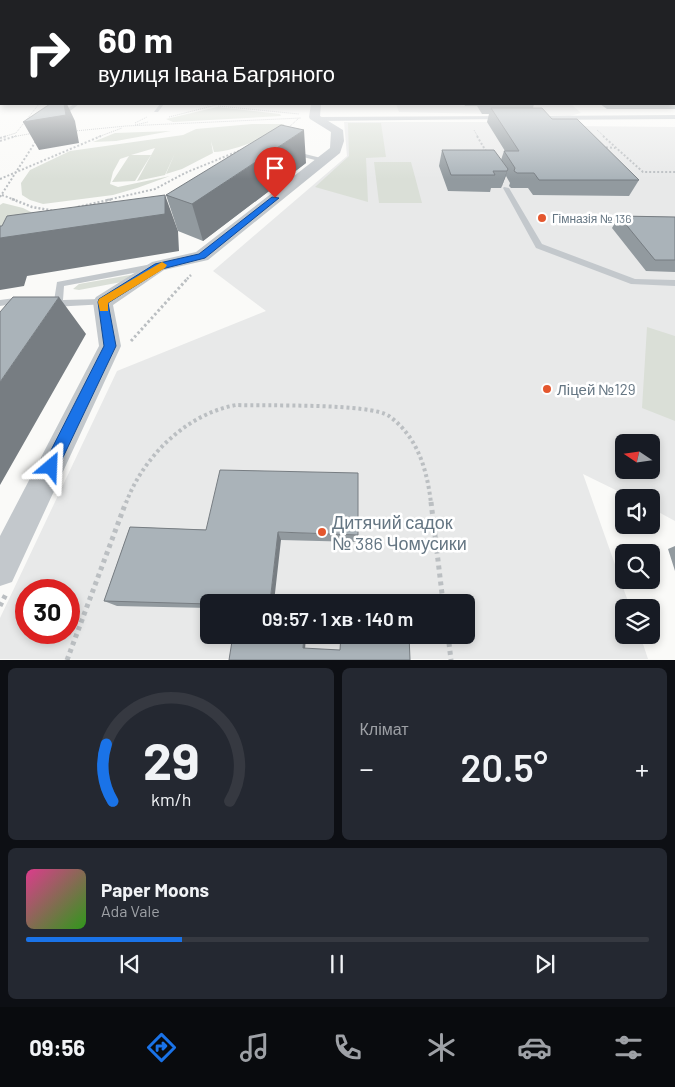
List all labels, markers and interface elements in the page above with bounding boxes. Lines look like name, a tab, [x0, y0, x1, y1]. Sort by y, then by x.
text: 60 m	[98, 18, 173, 60]
icon: right	[15, 20, 80, 85]
text: вулиця Івана Багряного	[98, 60, 335, 86]
pin	[254, 147, 296, 198]
icon: arrive	[261, 154, 289, 182]
place label: Гімназія № 136	[552, 211, 631, 225]
marker: Гімназія № 136	[536, 212, 548, 224]
place label: Ліцей №129	[557, 380, 636, 398]
marker: Ліцей №129	[541, 383, 553, 395]
north arrow	[615, 434, 660, 479]
map controls	[615, 434, 660, 644]
position arrow	[24, 440, 76, 492]
button: sound	[615, 489, 660, 534]
place label: Дитячий садок № 386 Чомусики	[332, 511, 467, 554]
marker: Дитячий садок № 386 Чомусики	[316, 526, 328, 538]
button: search	[615, 544, 660, 589]
speed limit sign: 30	[15, 579, 80, 644]
button: layers	[615, 599, 660, 644]
text: 09:57 · 1 хв · 140 m	[262, 607, 413, 630]
text: Клімат	[360, 719, 409, 738]
text: 29	[142, 728, 199, 790]
text: 20.5°	[461, 744, 548, 790]
text: −	[360, 751, 374, 785]
text: +	[635, 751, 649, 785]
text: km/h	[151, 788, 191, 810]
text: Paper Moons	[101, 878, 209, 901]
text: Ada Vale	[101, 901, 160, 920]
icon: previous	[116, 950, 144, 978]
icon: pause	[323, 950, 351, 978]
icon: next	[531, 950, 559, 978]
icon: directions	[144, 1030, 179, 1065]
icon: music	[237, 1030, 272, 1065]
icon: phone	[330, 1030, 365, 1065]
icon: climate	[424, 1030, 459, 1065]
icon: car	[517, 1030, 552, 1065]
icon: filters	[611, 1030, 646, 1065]
text: 09:56	[29, 1034, 85, 1060]

